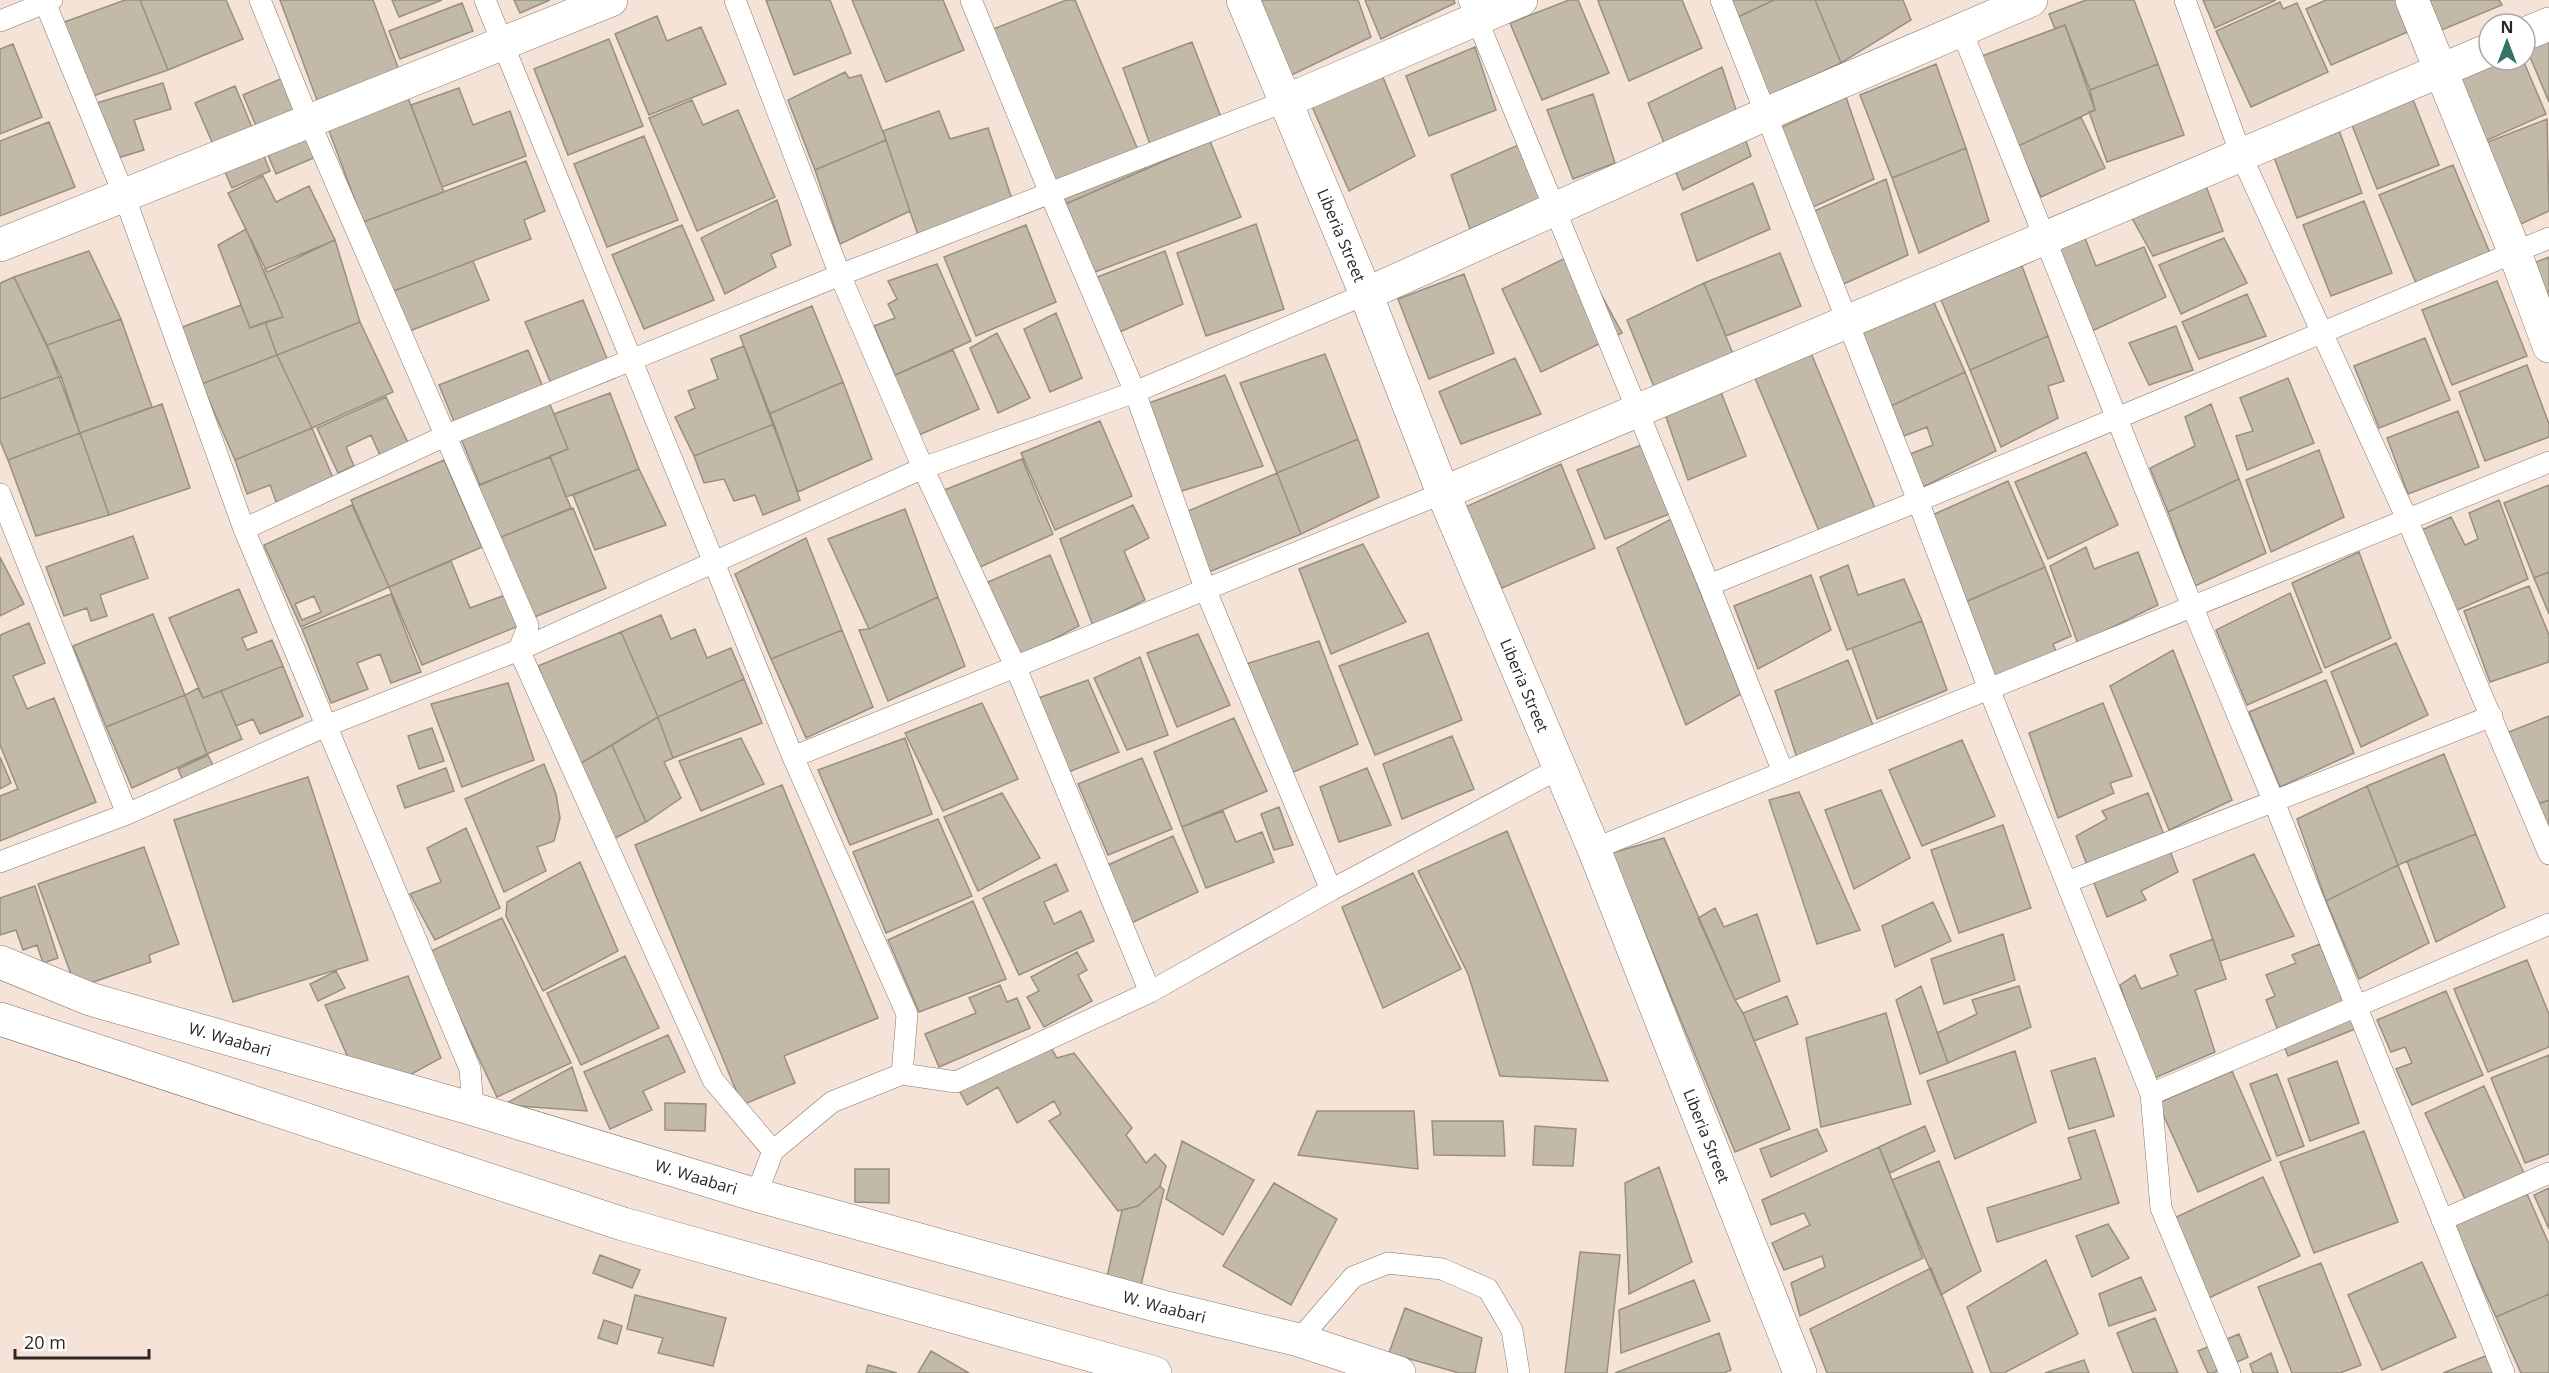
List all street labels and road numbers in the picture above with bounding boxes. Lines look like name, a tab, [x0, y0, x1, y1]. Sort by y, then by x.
street label: Liberia Street	[1312, 185, 1371, 286]
street label: Liberia Street	[1495, 635, 1554, 736]
street label: W. Waabari	[186, 1017, 274, 1062]
street label: Liberia Street	[1678, 1086, 1735, 1186]
street label: W. Waabari	[652, 1154, 740, 1200]
street label: W. Waabari	[1120, 1285, 1208, 1328]

